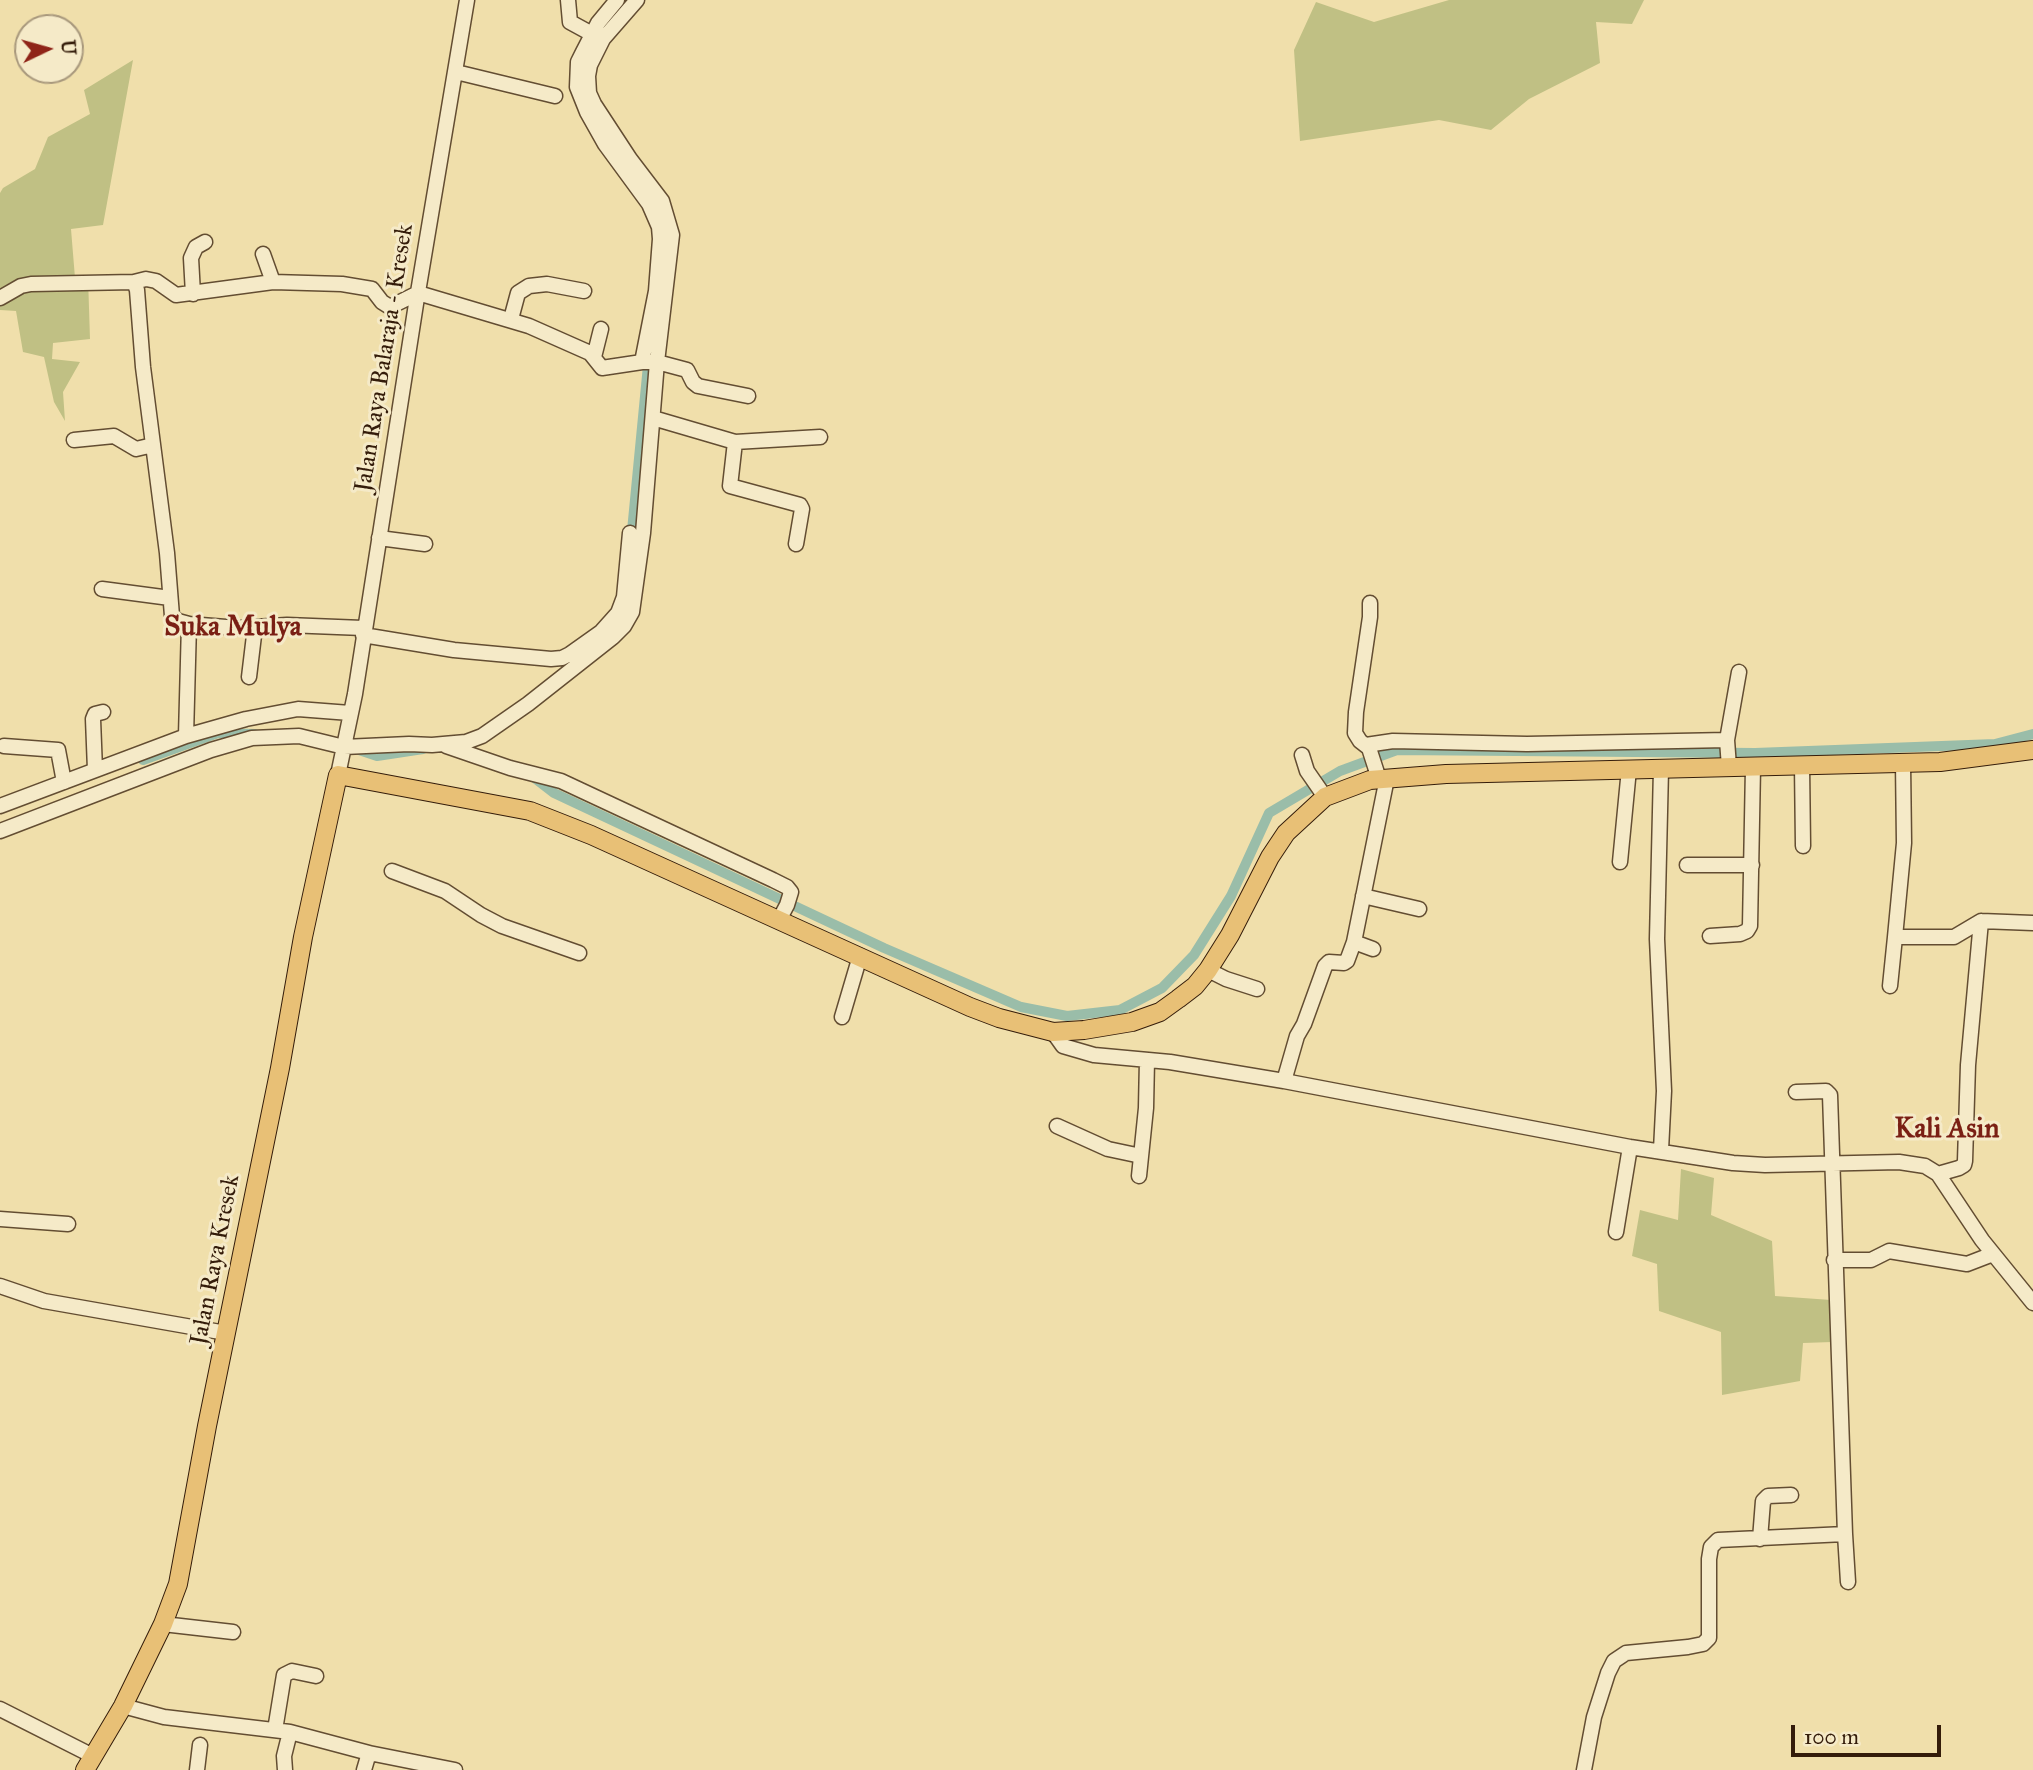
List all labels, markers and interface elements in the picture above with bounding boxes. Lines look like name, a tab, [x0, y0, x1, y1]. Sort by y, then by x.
north arrow	[14, 14, 84, 84]
text: U	[56, 39, 81, 56]
street label: Jalan Raya Balaraja - Kresek	[350, 222, 420, 494]
district label: Suka Mulya	[164, 611, 302, 645]
district label: Kali Asin	[1895, 1113, 1999, 1147]
street label: Jalan Raya Kresek	[185, 1172, 247, 1348]
scale bar	[1795, 1710, 1946, 1754]
text: 100 m	[1804, 1724, 1859, 1750]

